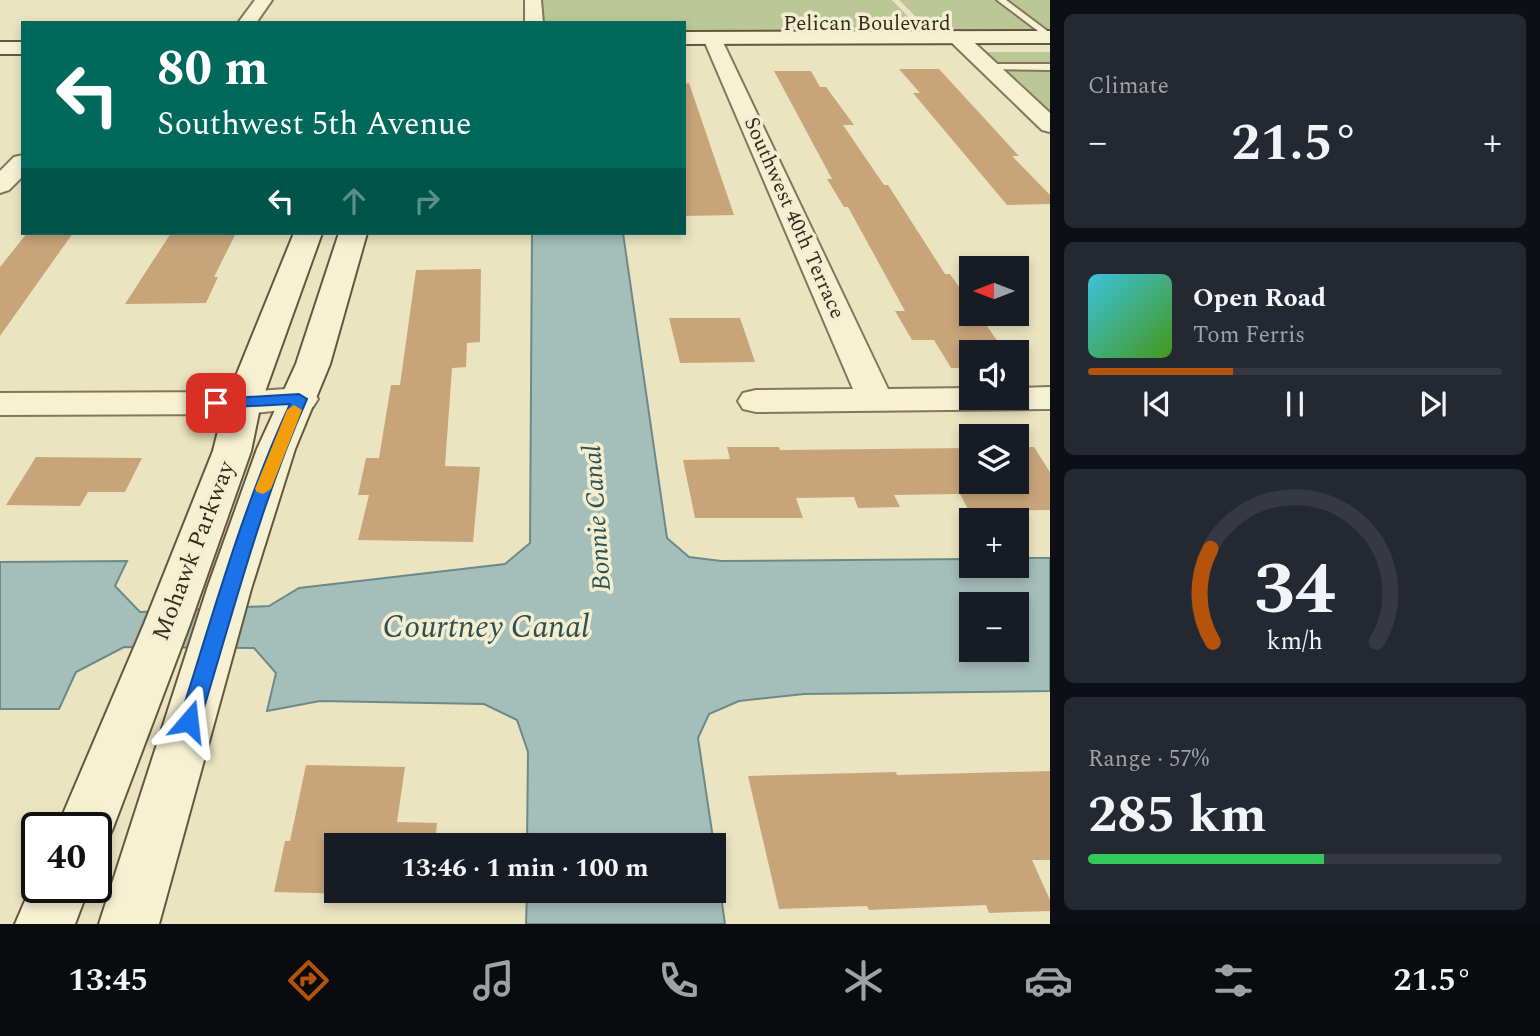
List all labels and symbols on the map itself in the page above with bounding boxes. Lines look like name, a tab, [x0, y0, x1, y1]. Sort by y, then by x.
street label: Pelican Boulevard	[783, 8, 951, 40]
street label: Southwest 40th Terrace	[735, 112, 853, 324]
north arrow	[959, 256, 1029, 326]
pin	[186, 373, 246, 433]
water label: Bonnie Canal	[572, 443, 622, 592]
street label: Mohawk Parkway	[143, 455, 245, 646]
water label: Courtney Canal	[383, 603, 589, 652]
position arrow	[152, 684, 226, 758]
speed limit sign: 40	[21, 812, 112, 903]

